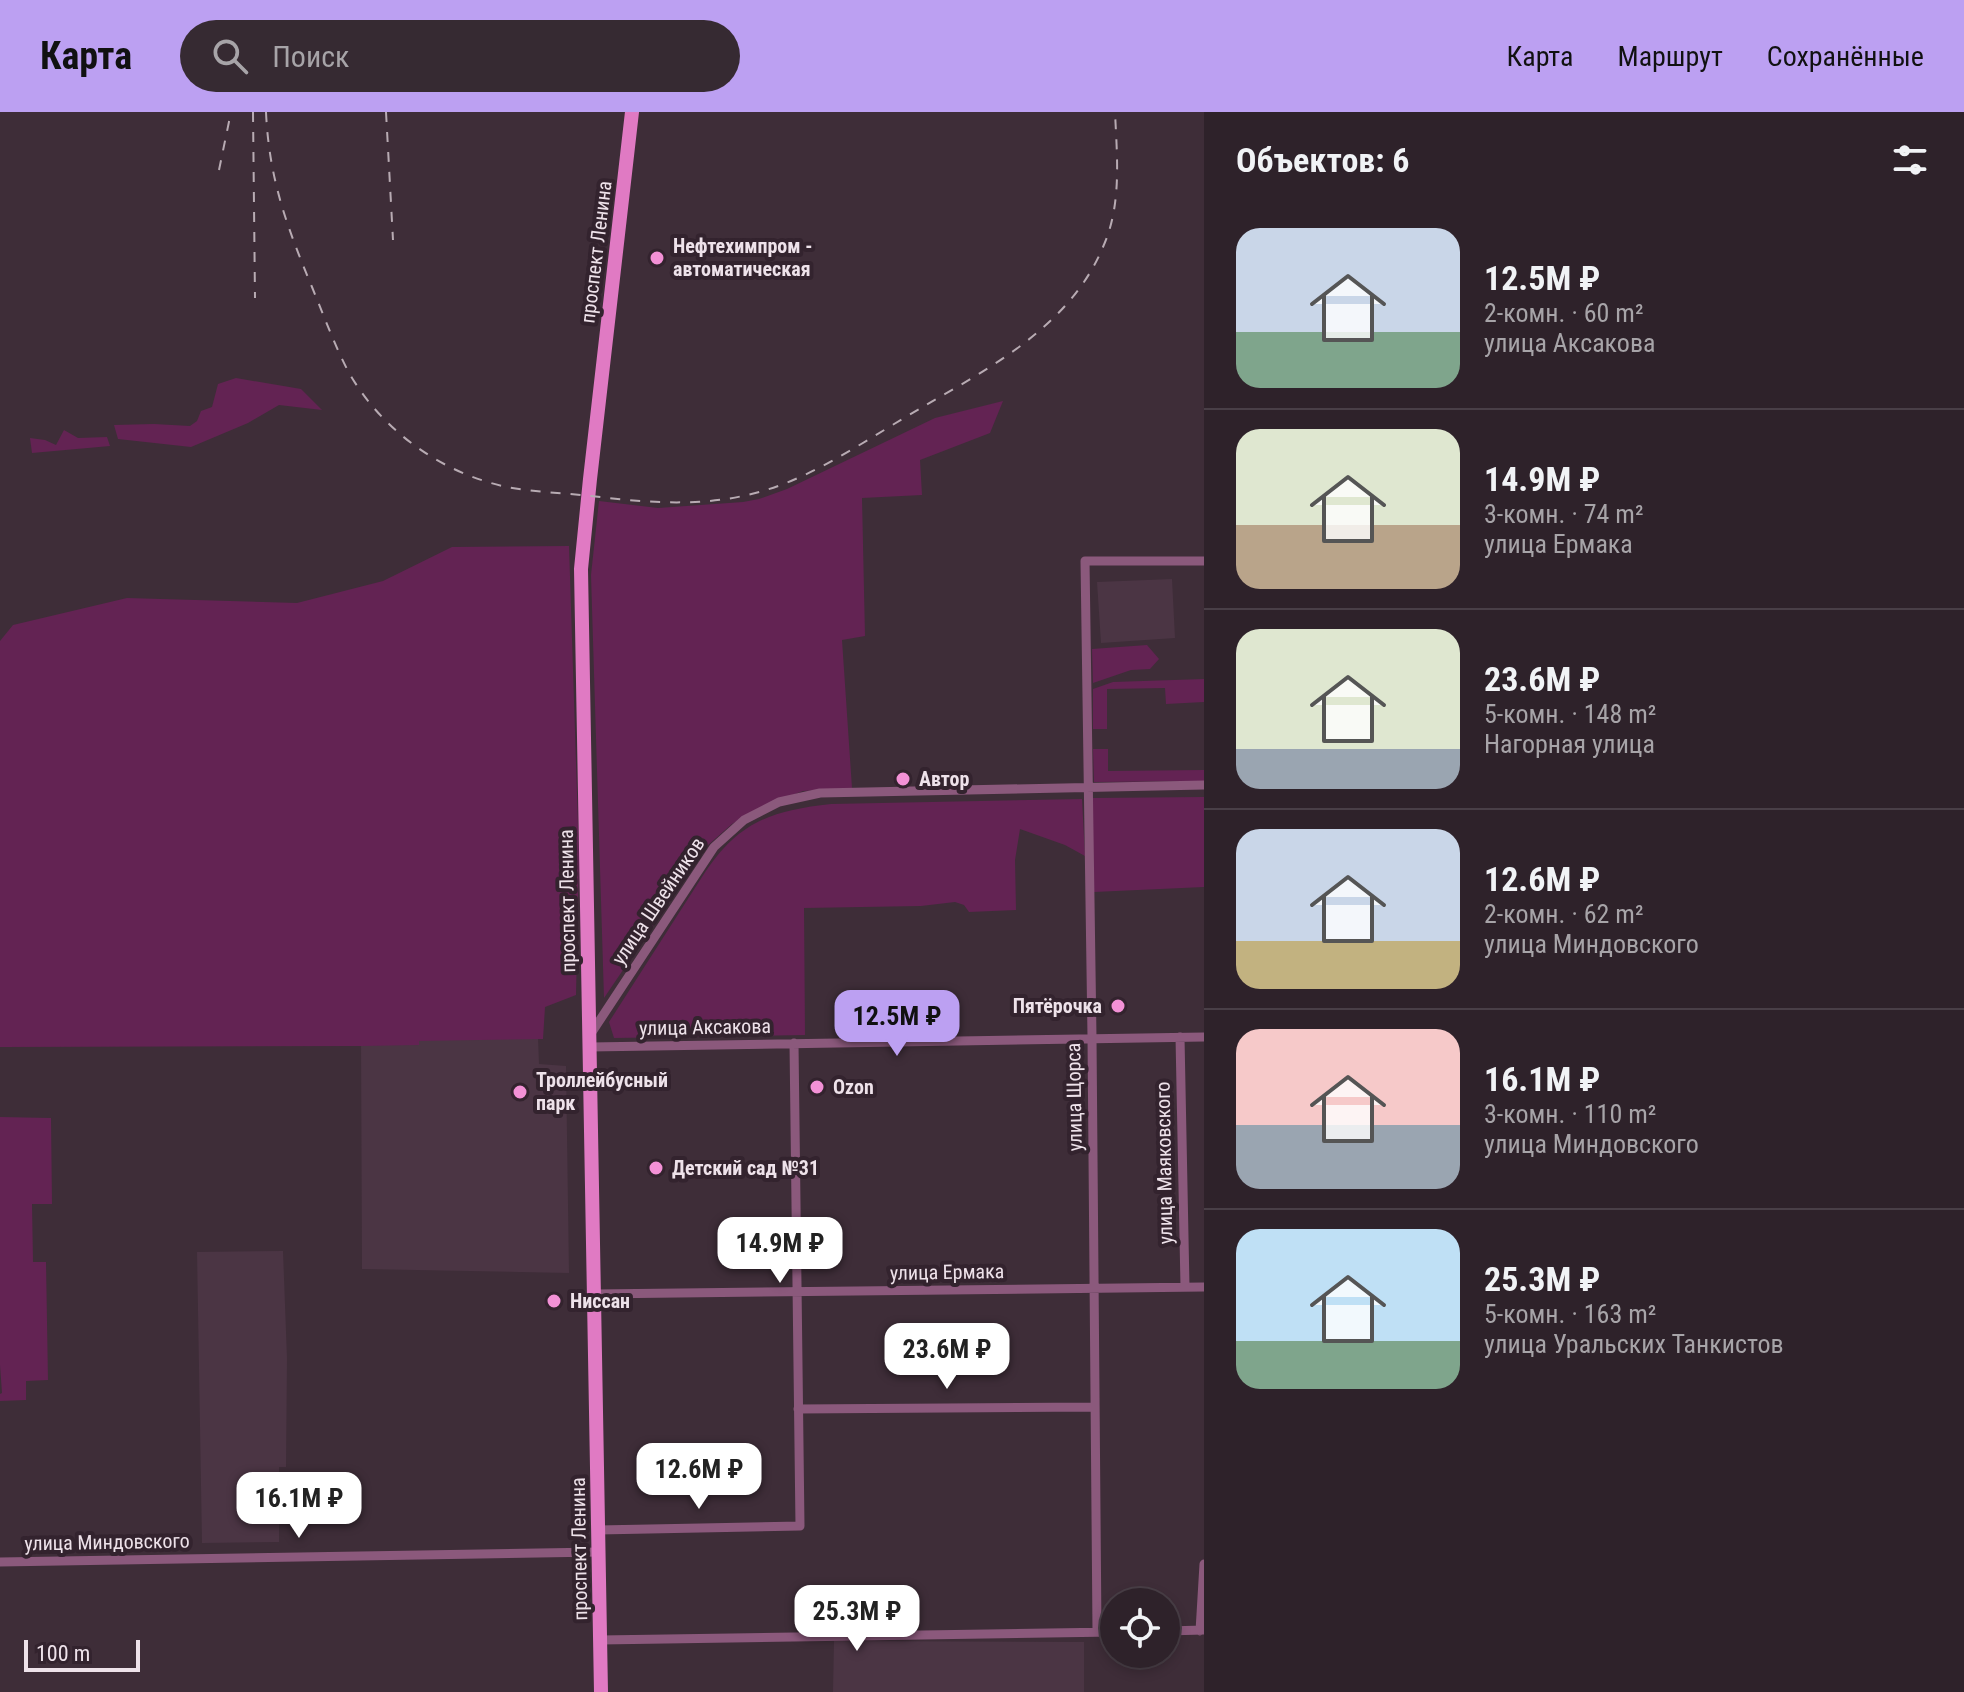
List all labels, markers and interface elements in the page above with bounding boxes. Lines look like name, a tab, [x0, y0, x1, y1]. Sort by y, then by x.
search box	[180, 20, 740, 92]
text: Карта	[40, 34, 132, 78]
icon: search	[208, 34, 252, 78]
text: Поиск	[272, 39, 349, 74]
text: Карта	[1507, 40, 1573, 73]
text: Маршрут	[1617, 40, 1723, 73]
text: Сохранённые	[1767, 40, 1924, 73]
icon: filters	[1888, 138, 1932, 182]
text: Объектов: 6	[1236, 140, 1410, 180]
street label: проспект Ленина	[575, 179, 617, 325]
place label: Нефтехимпром - автоматическая	[673, 234, 812, 281]
marker: Нефтехимпром - автоматическая	[648, 249, 666, 267]
text: 12.5M ₽	[1484, 258, 1600, 298]
icon: home	[1300, 260, 1396, 356]
text: 2-комн. · 60 m²	[1484, 298, 1644, 328]
text: улица Аксакова	[1484, 328, 1655, 358]
text: 14.9M ₽	[1484, 459, 1600, 499]
icon: home	[1300, 461, 1396, 557]
text: 3-комн. · 74 m²	[1484, 499, 1644, 529]
text: улица Ермака	[1484, 529, 1633, 559]
text: 23.6M ₽	[1484, 659, 1600, 699]
icon: home	[1300, 661, 1396, 757]
text: 5-комн. · 148 m²	[1484, 699, 1656, 729]
text: Нагорная улица	[1484, 729, 1655, 759]
place label: Автор	[919, 767, 970, 791]
marker: Автор	[894, 770, 912, 788]
street label: проспект Ленина	[554, 829, 580, 973]
street label: улица Швейников	[606, 833, 710, 969]
text: 12.6M ₽	[1484, 859, 1600, 899]
icon: home	[1300, 861, 1396, 957]
text: 2-комн. · 62 m²	[1484, 899, 1644, 929]
text: улица Миндовского	[1484, 929, 1699, 959]
pin: 12.5M ₽	[823, 990, 971, 1058]
place label: Пятёрочка	[1013, 994, 1102, 1018]
marker: Пятёрочка	[1109, 997, 1127, 1015]
text: 12.5M ₽	[853, 1001, 941, 1031]
street label: улица Аксакова	[639, 1014, 771, 1040]
street label: улица Щорса	[1061, 1043, 1087, 1151]
text: 16.1M ₽	[1484, 1059, 1600, 1099]
icon: home	[1300, 1061, 1396, 1157]
place label: Троллейбусный парк	[536, 1068, 668, 1115]
place label: Ozon	[833, 1075, 874, 1099]
marker: Ozon	[808, 1078, 826, 1096]
street label: улица Маяковского	[1151, 1081, 1177, 1245]
marker: Троллейбусный парк	[511, 1083, 529, 1101]
text: 3-комн. · 110 m²	[1484, 1099, 1656, 1129]
text: улица Миндовского	[1484, 1129, 1699, 1159]
place label: Детский сад №31	[672, 1156, 819, 1180]
marker: Детский сад №31	[647, 1159, 665, 1177]
pin: 14.9M ₽	[706, 1217, 854, 1285]
text: 14.9M ₽	[736, 1228, 824, 1258]
street label: улица Ермака	[890, 1259, 1004, 1285]
text: 25.3M ₽	[1484, 1259, 1600, 1299]
icon: home	[1300, 1261, 1396, 1357]
place label: Ниссан	[570, 1289, 630, 1313]
marker: Ниссан	[545, 1292, 563, 1310]
text: 5-комн. · 163 m²	[1484, 1299, 1656, 1329]
pin: 23.6M ₽	[873, 1323, 1021, 1391]
text: улица Уральских Танкистов	[1484, 1329, 1784, 1359]
text: 23.6M ₽	[903, 1334, 991, 1364]
pin: 12.6M ₽	[625, 1443, 773, 1511]
text: 12.6M ₽	[655, 1454, 743, 1484]
pin: 16.1M ₽	[225, 1472, 373, 1540]
street label: проспект Ленина	[566, 1477, 592, 1621]
text: 16.1M ₽	[255, 1483, 343, 1513]
street label: улица Миндовского	[24, 1529, 190, 1555]
pin: 25.3M ₽	[783, 1585, 931, 1653]
map controls	[1100, 1588, 1180, 1668]
button: locate	[1100, 1588, 1180, 1668]
text: 25.3M ₽	[813, 1596, 901, 1626]
scale bar	[24, 1636, 140, 1672]
text: 100 m	[36, 1641, 90, 1666]

